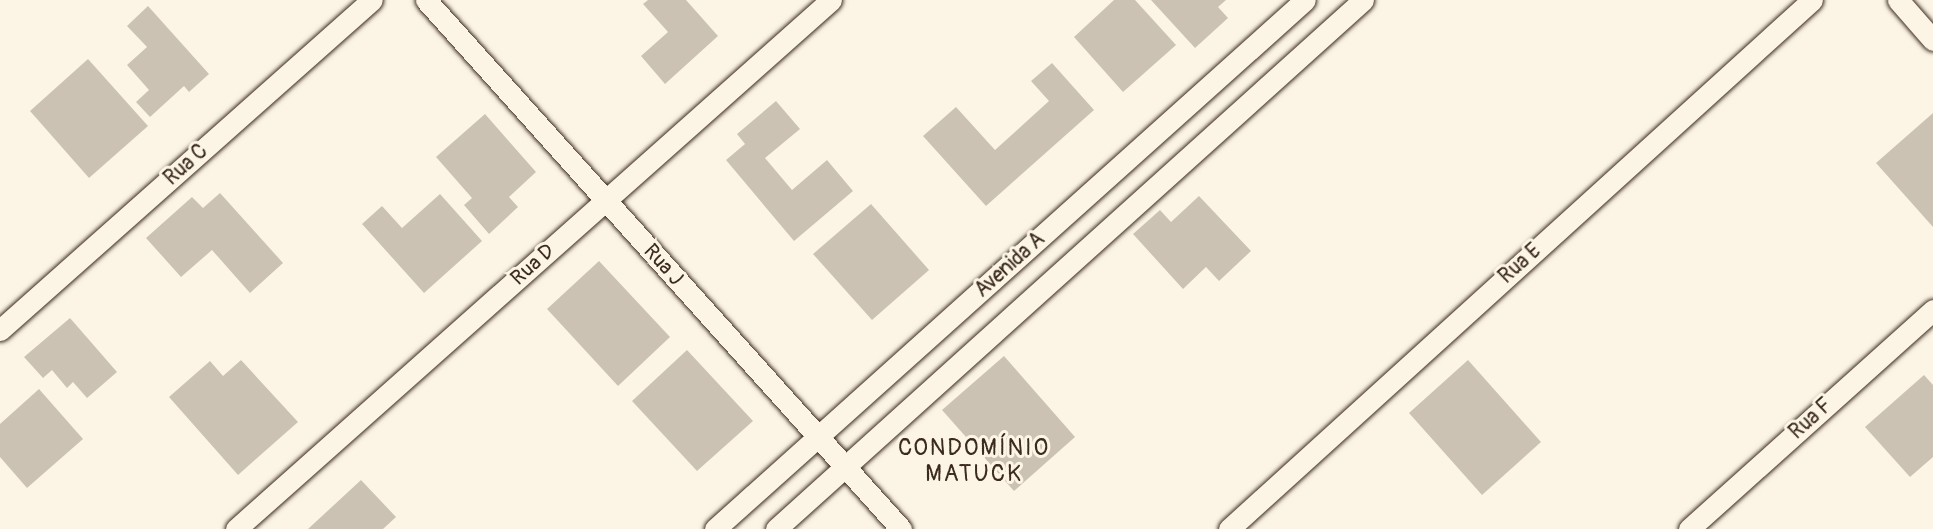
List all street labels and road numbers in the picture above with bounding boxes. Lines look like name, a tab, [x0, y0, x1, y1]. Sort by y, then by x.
street label: Rua C	[159, 139, 213, 191]
street label: Avenida A	[970, 227, 1050, 303]
street label: Rua D	[506, 239, 560, 291]
street label: Rua J	[638, 239, 688, 291]
street label: Rua E	[1494, 239, 1546, 289]
street label: Rua F	[1784, 393, 1838, 445]

